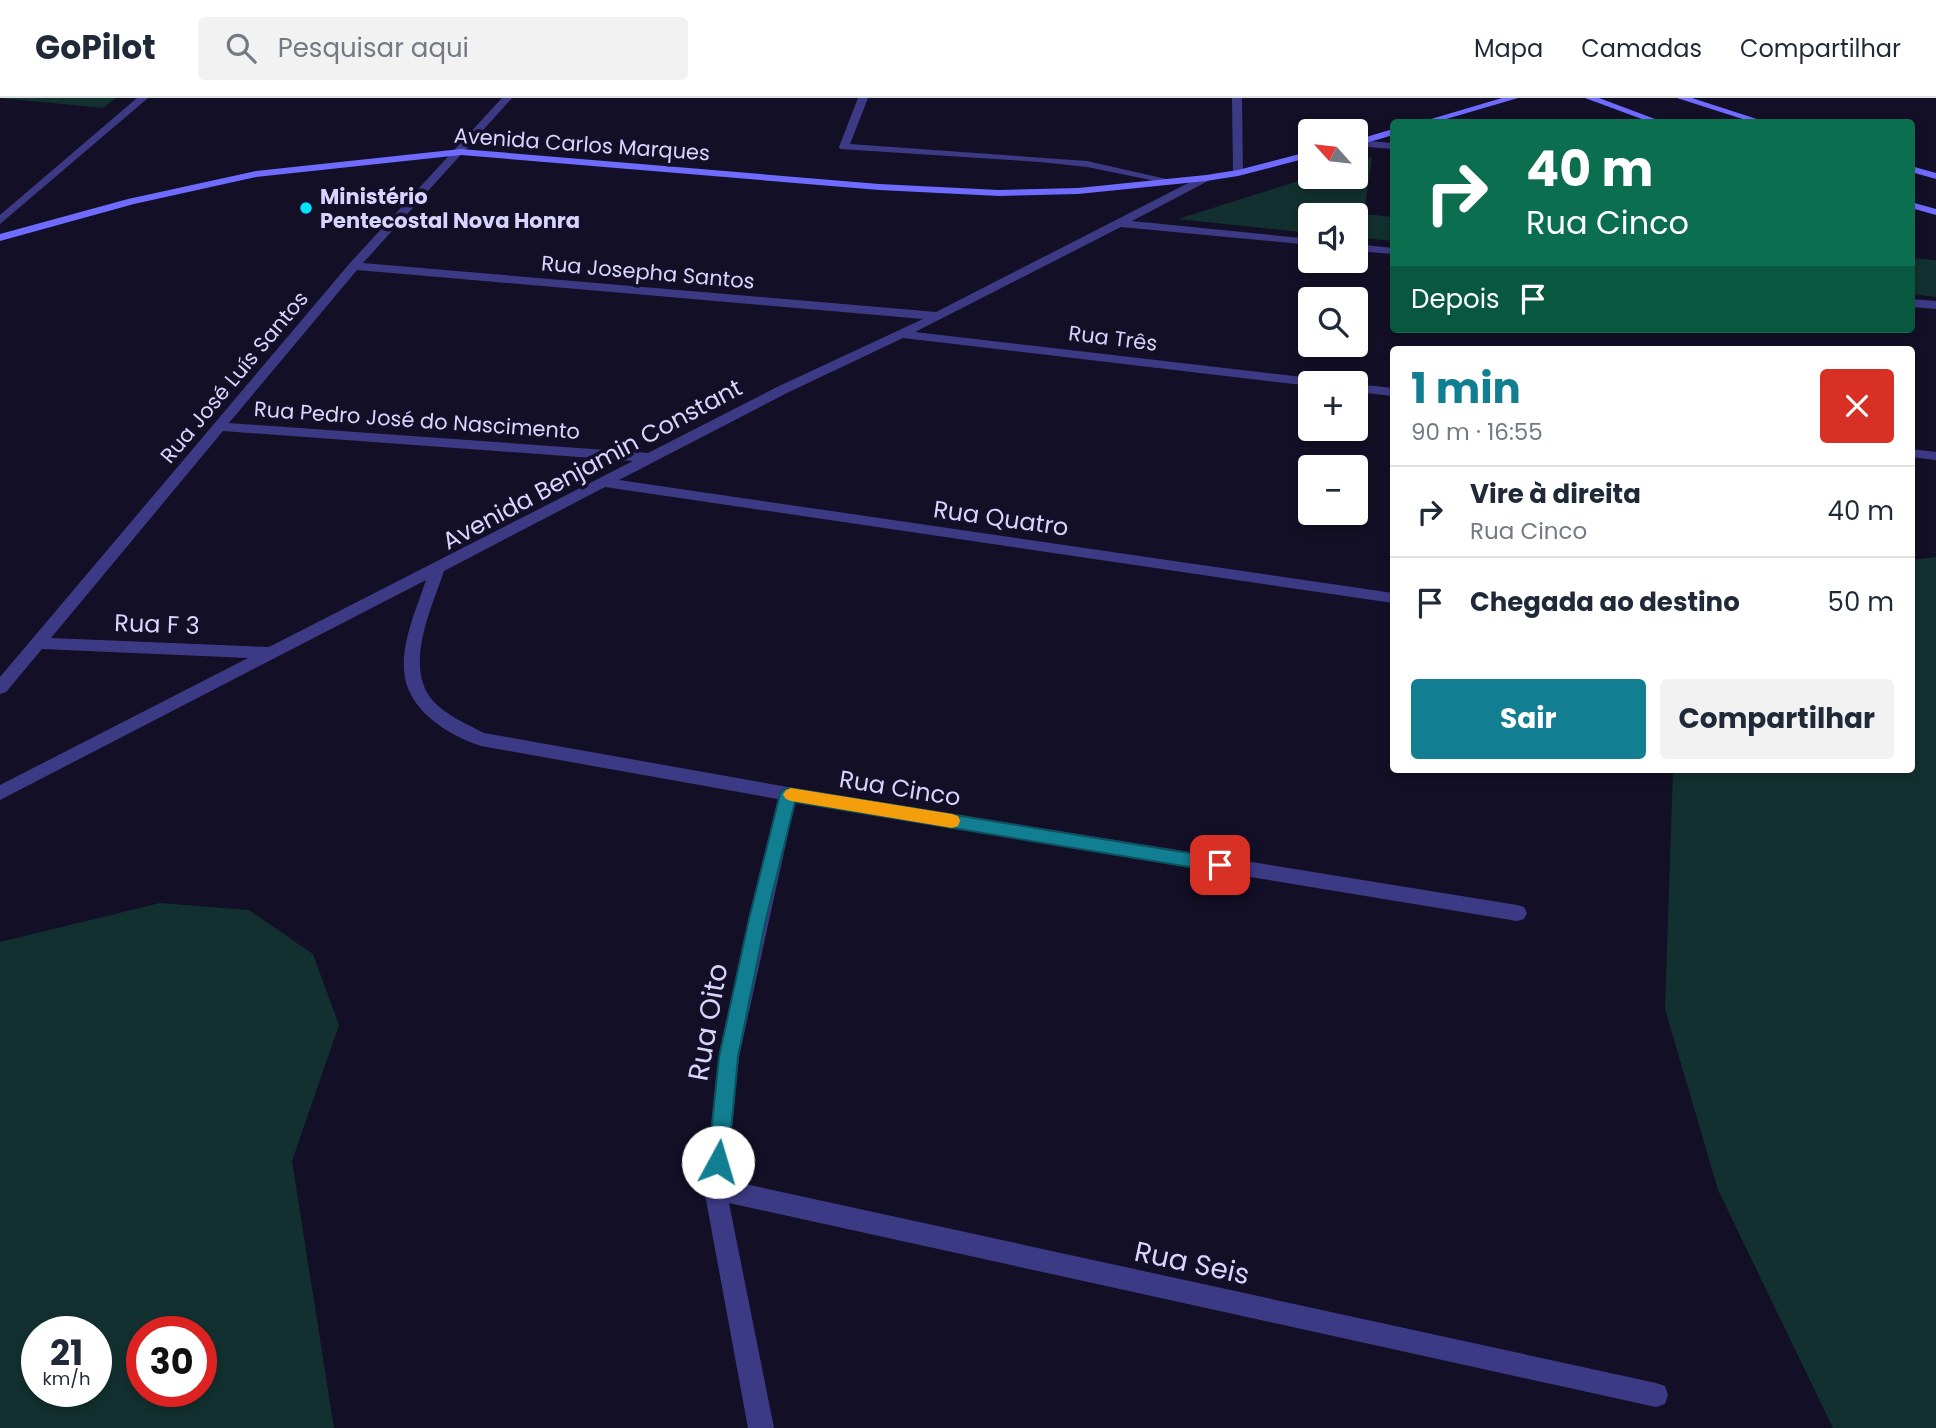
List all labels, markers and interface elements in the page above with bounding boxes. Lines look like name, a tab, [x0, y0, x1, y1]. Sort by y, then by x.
search box	[198, 17, 688, 80]
text: GoPilot	[35, 24, 156, 71]
icon: search	[222, 29, 260, 67]
text: Pesquisar aqui	[278, 30, 469, 66]
text: Mapa	[1474, 32, 1543, 65]
text: Camadas	[1581, 32, 1702, 65]
text: Compartilhar	[1740, 32, 1901, 65]
north arrow	[1298, 119, 1368, 189]
map controls	[1298, 119, 1368, 525]
street label: Avenida Carlos Marques	[453, 121, 711, 167]
text: 40 m	[1526, 135, 1653, 203]
icon: right	[1411, 147, 1502, 238]
place label: Ministério Pentecostal Nova Honra	[320, 182, 580, 235]
marker: Ministério Pentecostal Nova Honra	[298, 200, 314, 216]
text: Rua Cinco	[1526, 200, 1689, 245]
button: sound	[1298, 203, 1368, 273]
street label: Rua Josepha Santos	[540, 248, 756, 296]
icon: arrive	[1514, 280, 1552, 318]
text: Depois	[1411, 281, 1500, 317]
street label: Rua José Luís Santos	[153, 285, 315, 469]
button: search	[1298, 287, 1368, 357]
street label: Rua Três	[1067, 318, 1159, 358]
text: 1 min	[1411, 359, 1521, 418]
button: close	[1820, 369, 1894, 443]
street label: Avenida Benjamin Constant	[436, 371, 748, 557]
button: +	[1298, 371, 1368, 441]
street label: Rua Pedro José do Nascimento	[253, 394, 581, 446]
text: 90 m · 16:55	[1411, 416, 1543, 448]
button: −	[1298, 455, 1368, 525]
text: Vire à direita	[1470, 476, 1641, 512]
street label: Rua Quatro	[931, 492, 1071, 544]
icon: right	[1411, 493, 1449, 531]
text: 40 m	[1828, 493, 1894, 529]
text: Rua Cinco	[1470, 515, 1587, 547]
icon: arrive	[1411, 584, 1449, 622]
text: Chegada ao destino	[1470, 584, 1740, 620]
text: 50 m	[1828, 584, 1894, 620]
street label: Rua F 3	[114, 606, 200, 642]
button: Sair	[1411, 679, 1646, 759]
button: Compartilhar	[1660, 679, 1894, 759]
street label: Rua Cinco	[837, 762, 963, 814]
pin	[1190, 835, 1250, 895]
icon: arrive	[1201, 846, 1239, 884]
street label: Rua Oito	[679, 960, 737, 1084]
position arrow	[681, 1125, 755, 1199]
street label: Rua Seis	[1131, 1232, 1253, 1294]
speed limit sign: 30	[126, 1316, 217, 1407]
text: 21	[50, 1328, 83, 1377]
text: km/h	[43, 1366, 90, 1391]

